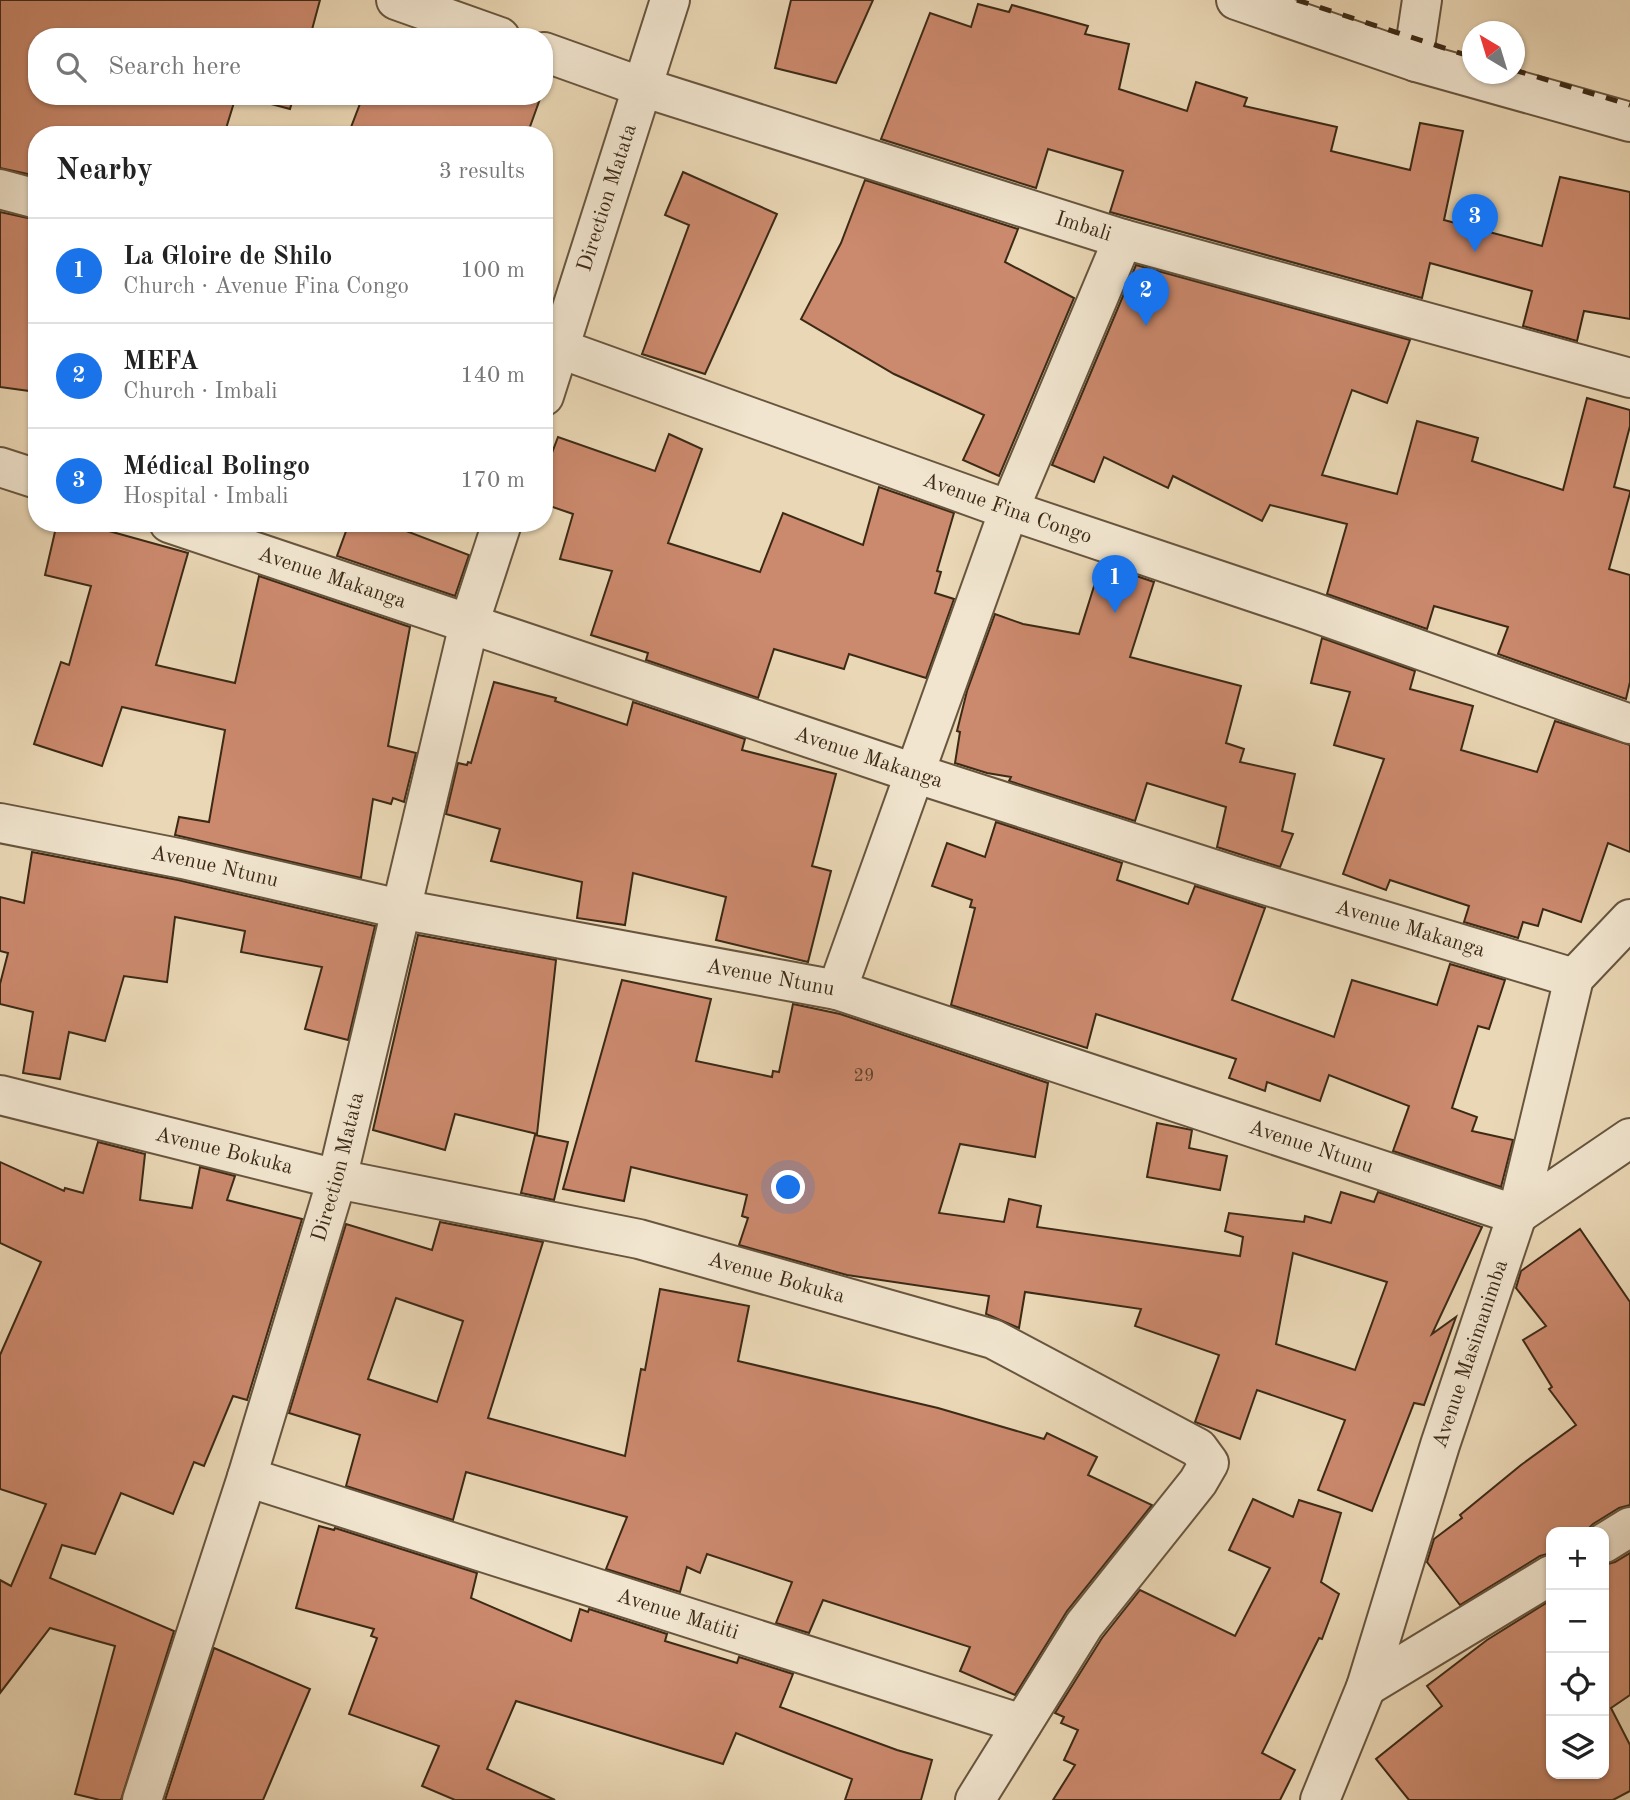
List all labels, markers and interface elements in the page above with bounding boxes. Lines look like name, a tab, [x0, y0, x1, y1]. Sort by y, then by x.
north arrow	[1462, 21, 1525, 84]
search box	[28, 28, 553, 105]
icon: search	[52, 48, 90, 86]
text: Search here	[108, 54, 241, 80]
street label: Direction Matata	[574, 121, 640, 274]
text: Nearby	[56, 156, 153, 186]
text: 3 results	[439, 160, 525, 183]
pin: 3	[1452, 194, 1498, 252]
street label: Imbali	[1053, 208, 1114, 245]
text: La Gloire de Shilo	[123, 244, 332, 270]
text: 1	[72, 259, 86, 282]
text: 100 m	[460, 259, 525, 282]
pin: 2	[1123, 268, 1169, 326]
text: Church · Avenue Fina Congo	[123, 275, 409, 298]
text: MEFA	[123, 349, 199, 375]
text: 2	[72, 364, 86, 387]
text: 140 m	[460, 364, 525, 387]
text: Church · Imbali	[123, 380, 277, 403]
text: Médical Bolingo	[123, 454, 310, 480]
text: 3	[72, 469, 86, 492]
text: 170 m	[460, 469, 525, 492]
street label: Avenue Fina Congo	[920, 469, 1095, 548]
text: Hospital · Imbali	[123, 485, 288, 508]
street label: Avenue Makanga	[255, 543, 409, 612]
pin: 1	[1092, 555, 1138, 613]
street label: Avenue Makanga	[792, 723, 945, 792]
street label: Avenue Ntunu	[149, 842, 280, 891]
street label: Avenue Makanga	[1333, 896, 1488, 961]
street label: Avenue Ntunu	[705, 956, 836, 1000]
house number: 29	[854, 1067, 874, 1085]
street label: Direction Matata	[308, 1090, 368, 1244]
street label: Avenue Ntunu	[1246, 1116, 1376, 1177]
street label: Avenue Bokuka	[153, 1124, 295, 1178]
your location	[771, 1170, 805, 1204]
street label: Avenue Bokuka	[706, 1249, 847, 1307]
street label: Avenue Masimanimba	[1429, 1257, 1512, 1451]
map controls	[1546, 1527, 1609, 1779]
button: +	[1546, 1527, 1609, 1590]
street label: Avenue Matiti	[614, 1585, 741, 1643]
button: −	[1546, 1590, 1609, 1653]
button: locate	[1546, 1653, 1609, 1716]
button: layers	[1546, 1716, 1609, 1779]

